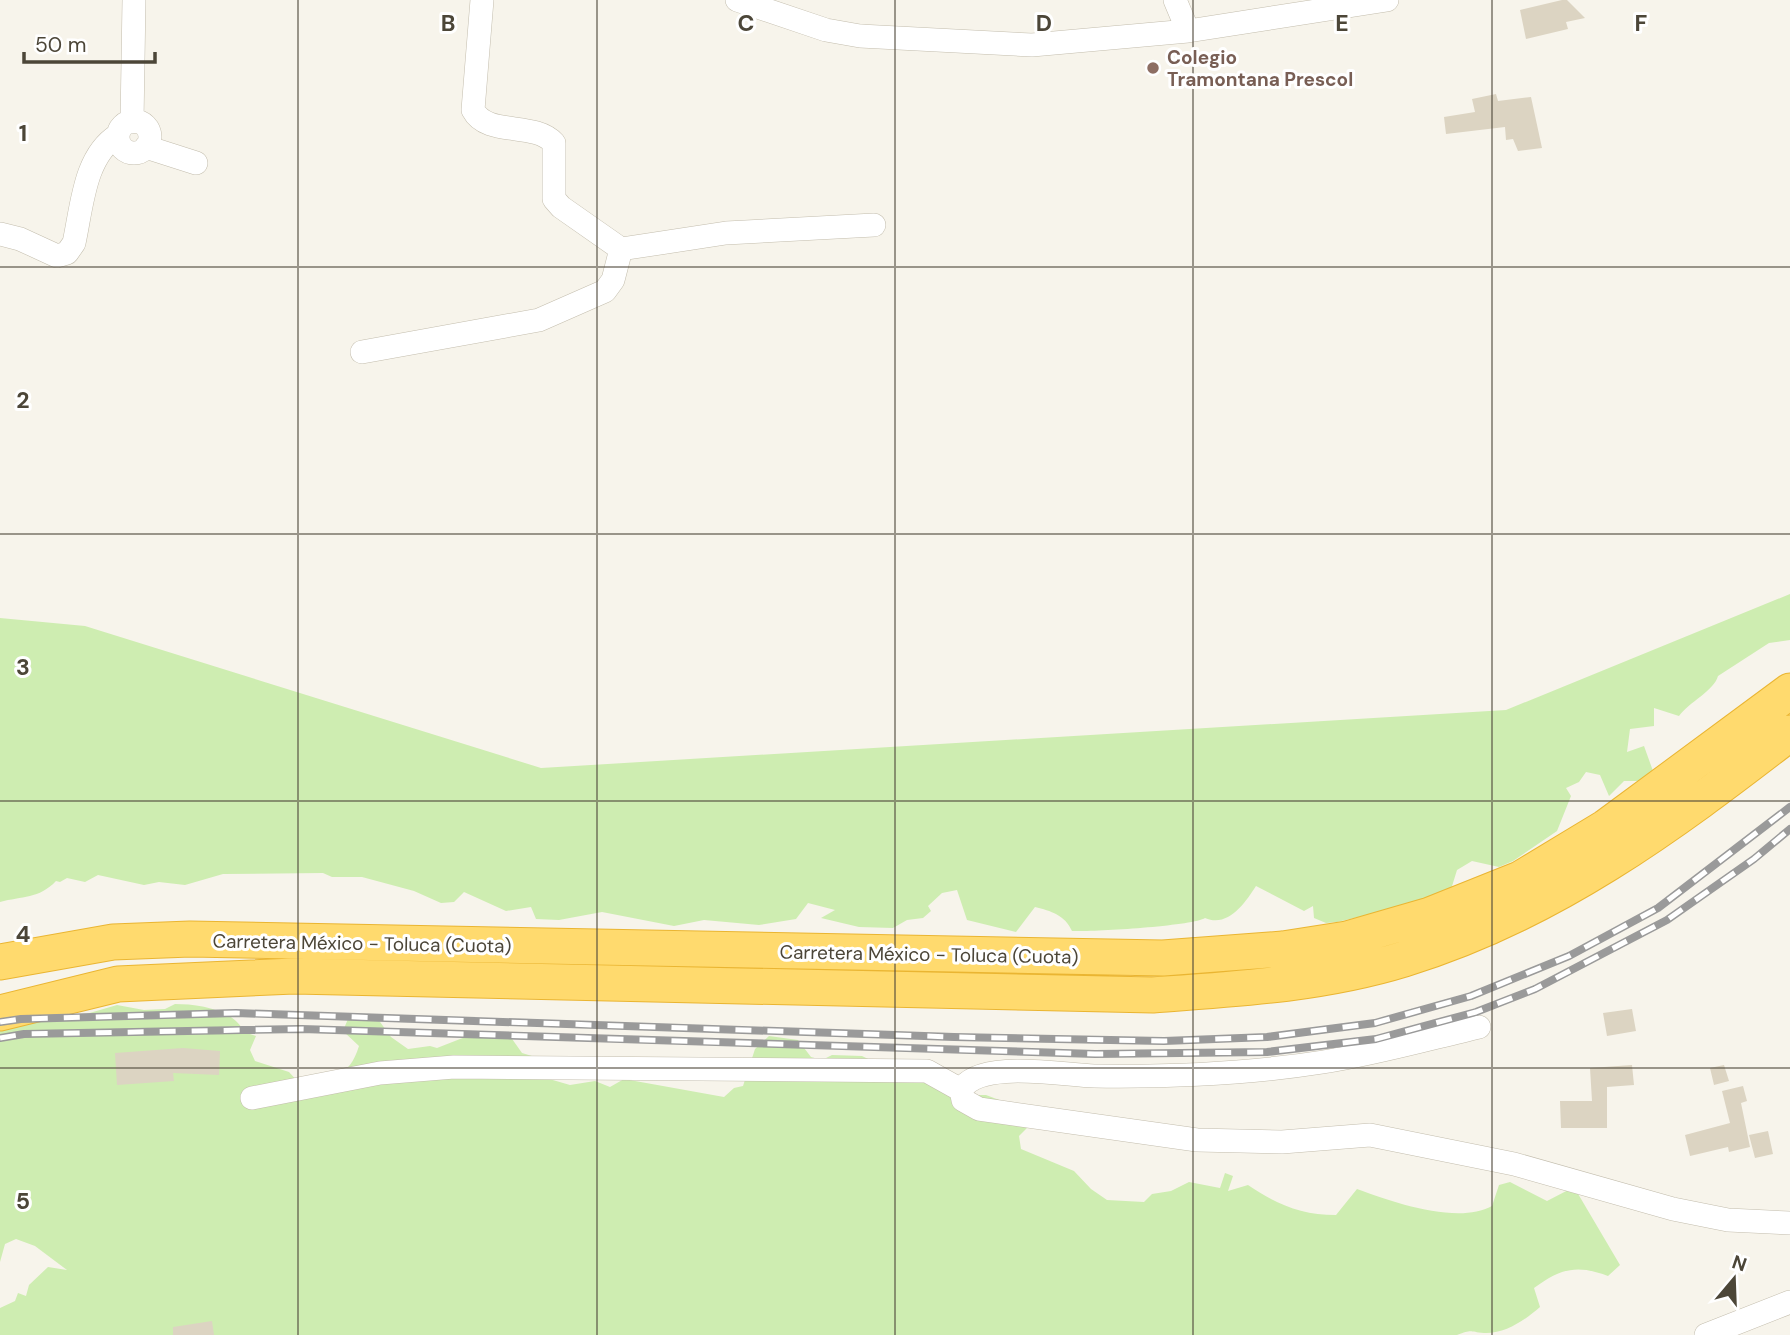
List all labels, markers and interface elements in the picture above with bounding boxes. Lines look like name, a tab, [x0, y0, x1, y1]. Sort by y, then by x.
text: B	[441, 8, 455, 38]
text: C	[738, 8, 754, 38]
text: D	[1036, 8, 1052, 38]
text: E	[1335, 8, 1349, 38]
text: F	[1635, 8, 1648, 38]
scale bar	[24, 21, 156, 65]
text: 50 m	[35, 31, 86, 59]
place label: Colegio Tramontana Prescol	[1167, 45, 1353, 92]
marker: Colegio Tramontana Prescol	[1145, 60, 1161, 76]
text: 1	[19, 118, 27, 148]
text: 2	[16, 385, 30, 415]
text: 3	[16, 652, 30, 682]
text: 4	[16, 919, 31, 949]
street label: Carretera México - Toluca (Cuota)	[212, 928, 512, 959]
street label: Carretera México - Toluca (Cuota)	[779, 939, 1079, 970]
text: 5	[16, 1186, 30, 1216]
north arrow	[1699, 1244, 1769, 1314]
text: N	[1729, 1249, 1750, 1277]

